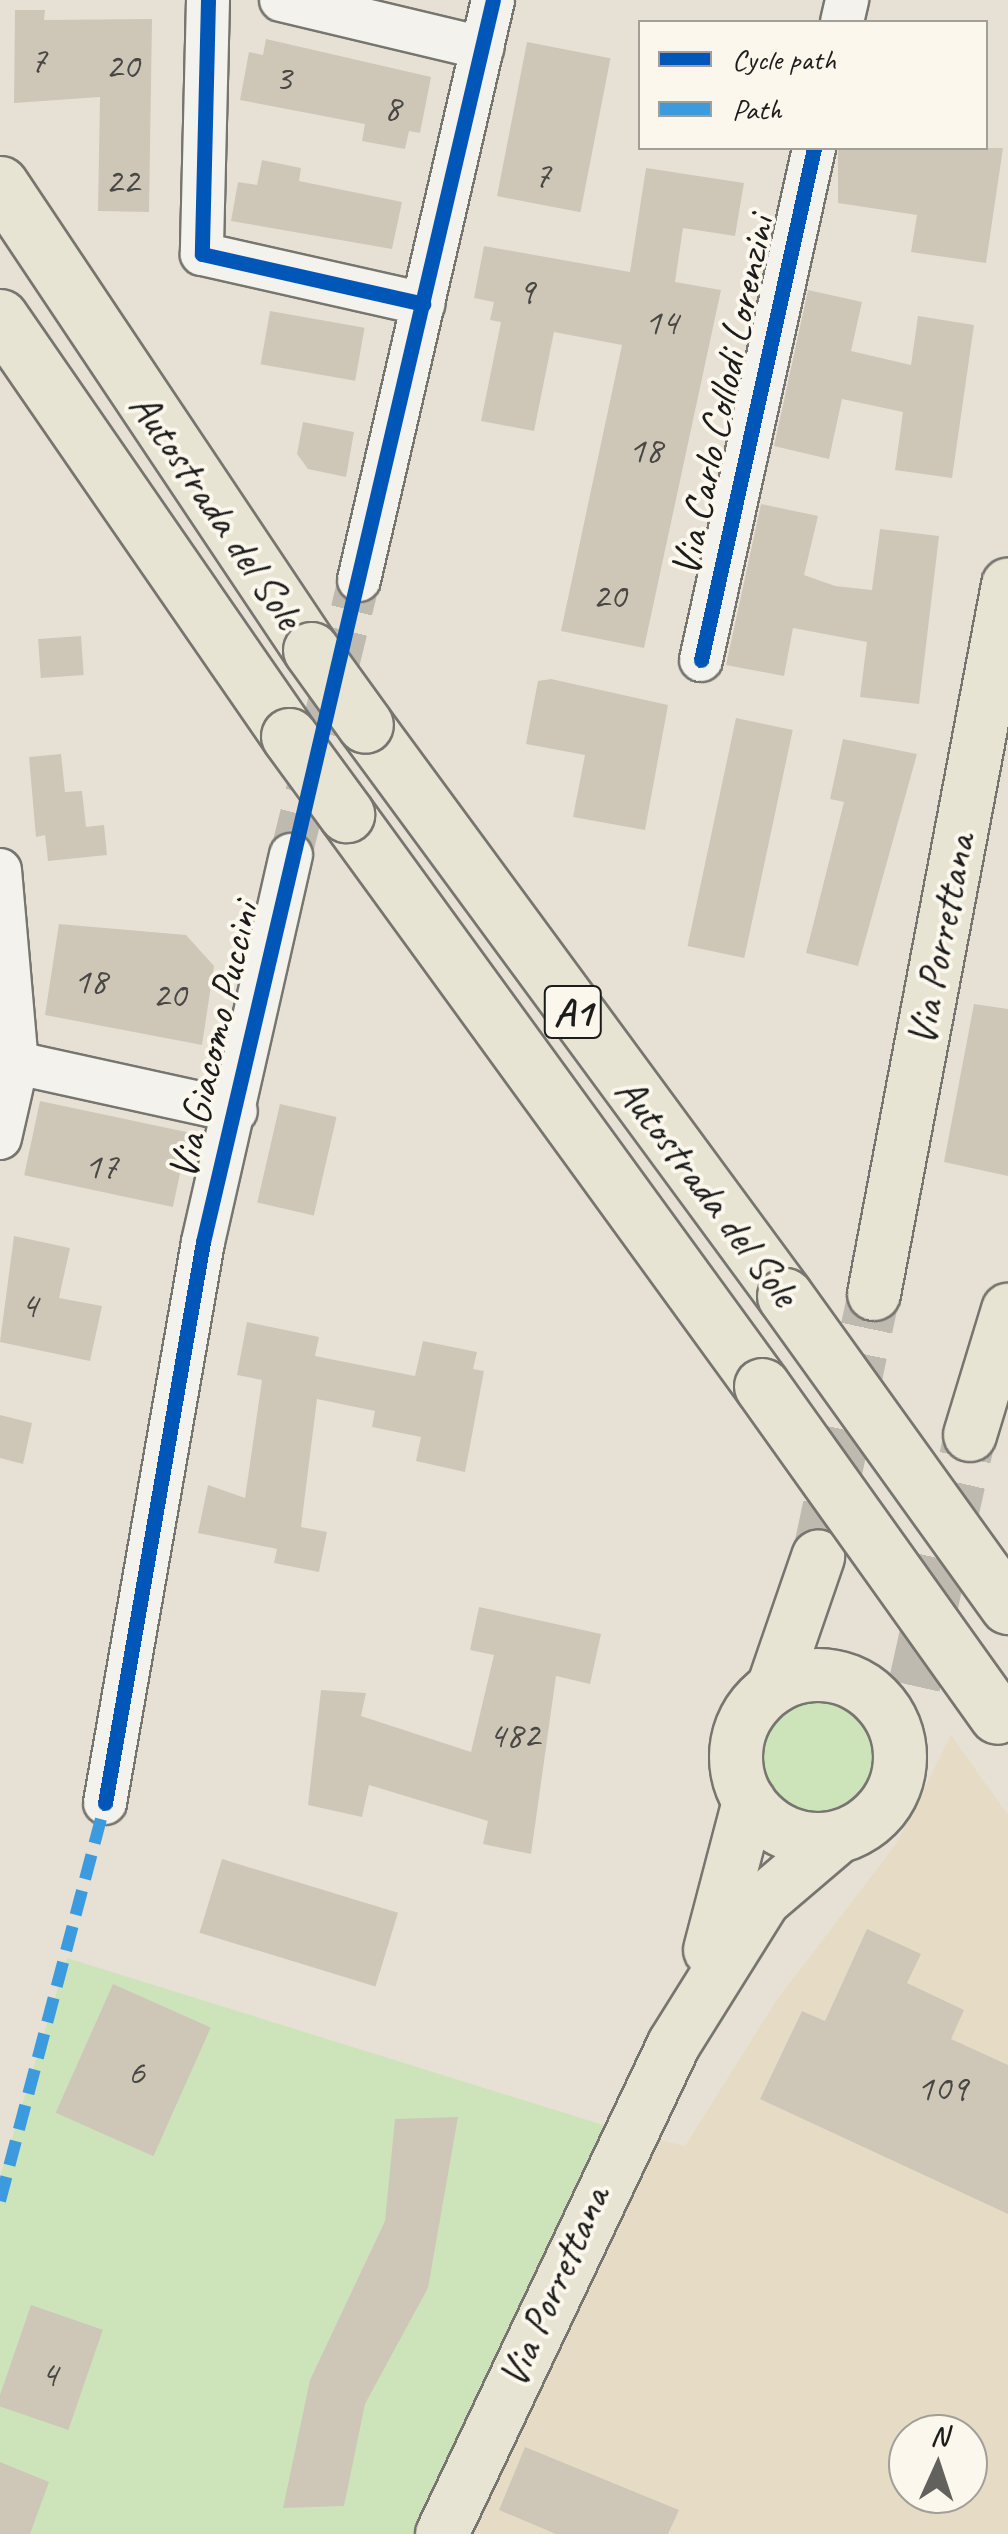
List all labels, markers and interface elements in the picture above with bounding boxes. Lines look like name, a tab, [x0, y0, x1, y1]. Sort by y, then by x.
legend	[638, 20, 988, 150]
house number: 7	[29, 37, 47, 83]
text: Cycle path	[732, 40, 836, 78]
house number: 20	[105, 43, 139, 89]
house number: 3	[274, 55, 292, 101]
house number: 8	[383, 85, 401, 131]
text: Path	[732, 90, 781, 128]
house number: 7	[533, 152, 551, 198]
house number: 22	[105, 158, 139, 204]
street label: Via Carlo Collodi Lorenzini	[660, 211, 786, 581]
house number: 9	[517, 268, 535, 314]
house number: 14	[644, 299, 678, 345]
street label: Autostrada del Sole	[119, 384, 313, 638]
house number: 18	[628, 427, 662, 473]
house number: 20	[592, 573, 626, 619]
street label: Via Porrettana	[896, 830, 986, 1050]
street label: Via Giacomo Puccini	[158, 899, 270, 1183]
house number: 18	[73, 958, 107, 1004]
house number: 20	[152, 972, 186, 1018]
road number: A1	[543, 977, 603, 1047]
street label: Autostrada del Sole	[605, 1068, 809, 1316]
house number: 17	[84, 1143, 118, 1189]
house number: 4	[20, 1282, 38, 1328]
house number: 482	[488, 1712, 540, 1758]
house number: 6	[127, 2049, 145, 2095]
house number: 109	[916, 2065, 968, 2111]
street label: Via Porrettana	[487, 2179, 621, 2395]
house number: 4	[40, 2351, 58, 2397]
north arrow	[888, 2414, 988, 2514]
text: N	[930, 2418, 949, 2453]

